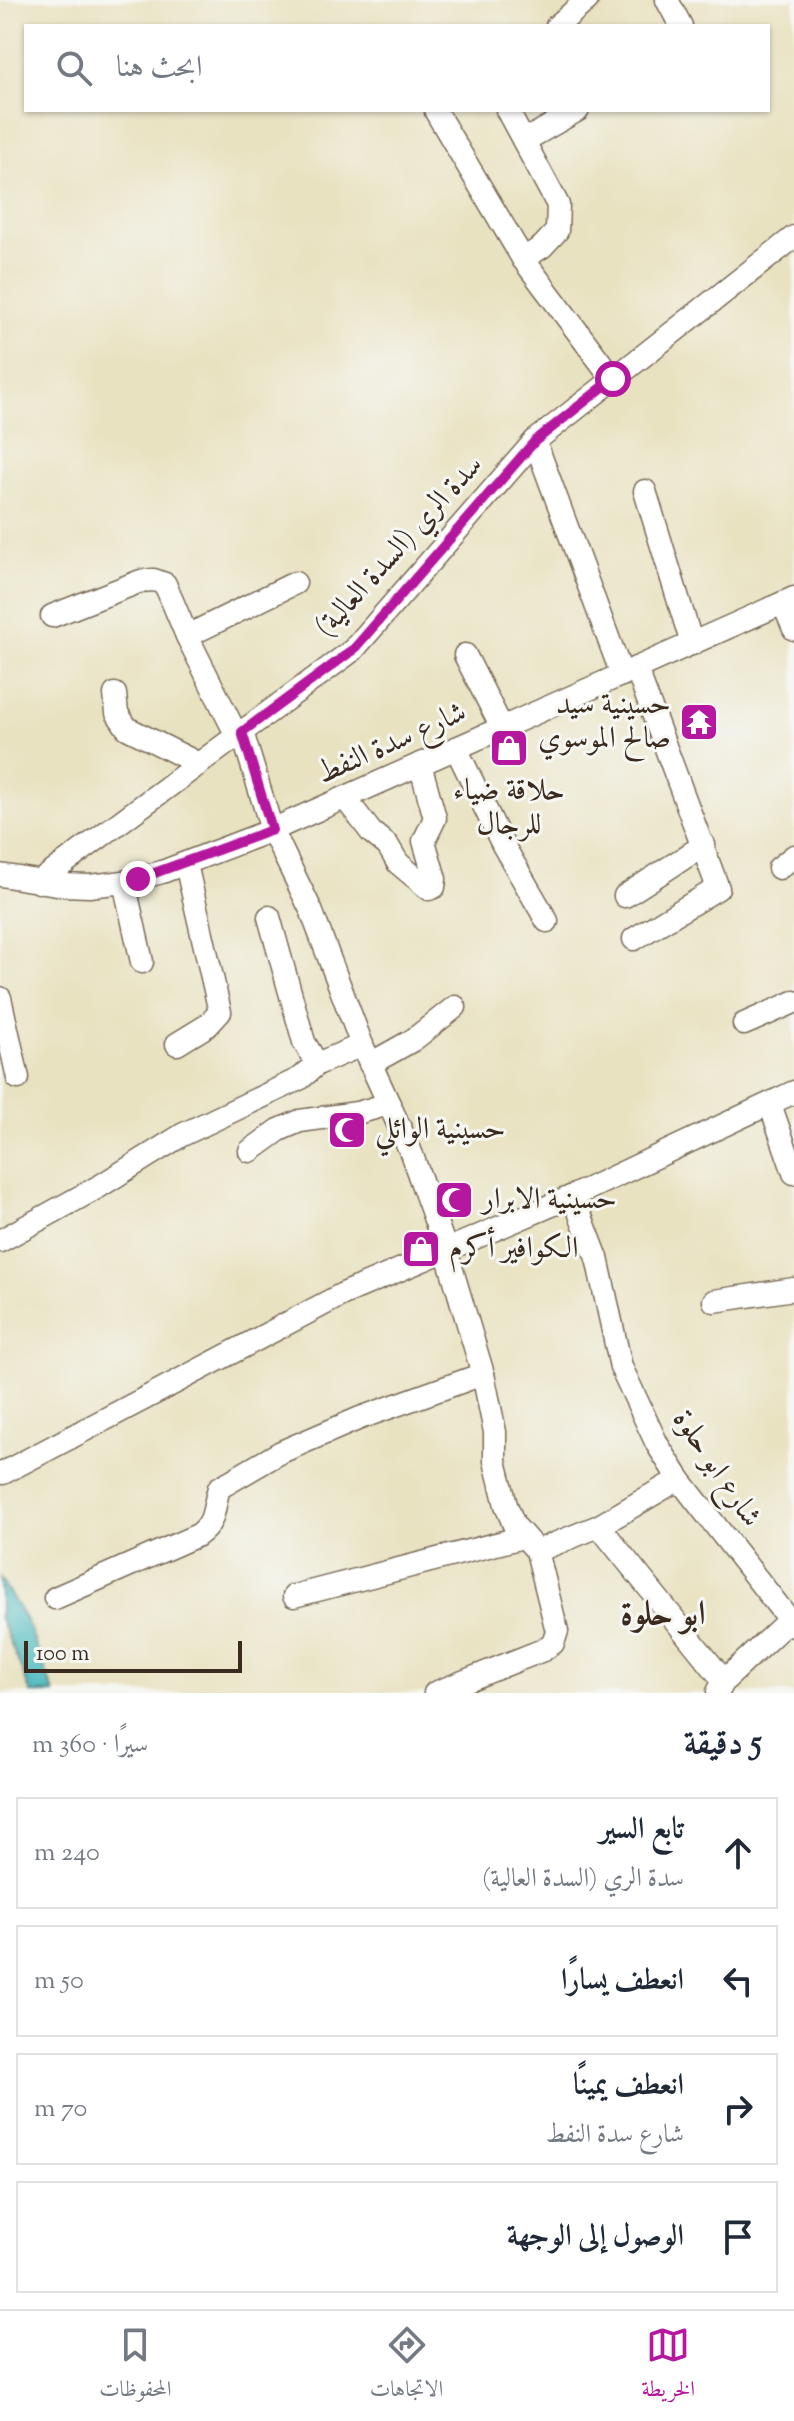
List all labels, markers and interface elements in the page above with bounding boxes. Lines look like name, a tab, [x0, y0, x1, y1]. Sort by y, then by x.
search box	[24, 24, 770, 112]
icon: search	[52, 46, 96, 90]
text: ابحث هنا	[116, 47, 202, 90]
route start	[595, 361, 631, 397]
street label: سدة الري (السدة العالية)	[306, 446, 494, 648]
place label: حسينية سيد صالح الموسوي	[538, 684, 671, 762]
street label: شارع سدة النفط	[310, 692, 474, 797]
temple icon: حسينية سيد صالح الموسوي	[678, 701, 720, 743]
shop icon: حلاقة ضياء للرجال	[488, 727, 530, 769]
place label: حلاقة ضياء للرجال	[453, 770, 565, 847]
route end	[120, 861, 156, 897]
mosque icon: حسينية الوائلي	[326, 1109, 368, 1151]
place label: حسينية الوائلي	[375, 1109, 506, 1157]
mosque icon: حسينية الابرار	[433, 1179, 475, 1221]
place label: حسينية الابرار	[479, 1179, 617, 1222]
place label: الكوافير أكرم	[449, 1226, 578, 1273]
shop icon: الكوافير أكرم	[400, 1228, 442, 1270]
street label: شارع ابو حلوة	[660, 1401, 771, 1537]
district label: ابو حلوة	[620, 1591, 706, 1640]
scale bar	[24, 1637, 242, 1673]
text: 100 m	[36, 1639, 89, 1671]
text: 5 دقيقة	[684, 1720, 762, 1769]
text: سيرًا · 360 m	[32, 1727, 148, 1764]
text: تابع السير	[599, 1809, 684, 1852]
icon: ahead	[716, 1831, 760, 1875]
text: 240 m	[34, 1835, 100, 1872]
text: سدة الري (السدة العالية)	[482, 1861, 684, 1898]
icon: left	[716, 1959, 760, 2003]
text: انعطف يسارًا	[561, 1960, 684, 2003]
text: 50 m	[34, 1963, 84, 2000]
text: انعطف يمينًا	[573, 2065, 684, 2108]
icon: right	[716, 2087, 760, 2131]
text: 70 m	[34, 2091, 87, 2128]
text: شارع سدة النفط	[545, 2117, 684, 2154]
icon: arrive	[716, 2215, 760, 2259]
text: الوصول إلى الوجهة	[507, 2216, 684, 2259]
tab: المحفوظات	[99, 2323, 172, 2410]
tab: الاتجاهات	[370, 2323, 443, 2410]
tab: الخريطة	[641, 2323, 695, 2410]

